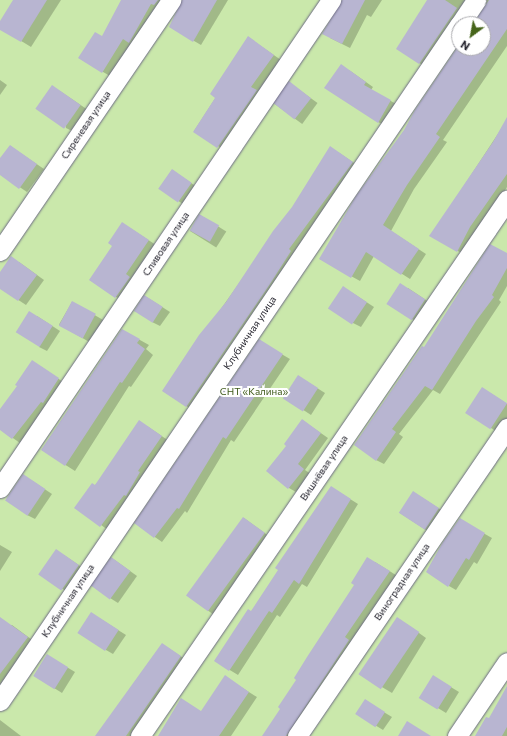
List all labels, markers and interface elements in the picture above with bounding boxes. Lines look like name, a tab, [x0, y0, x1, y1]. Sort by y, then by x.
north arrow	[451, 16, 491, 56]
text: N	[458, 38, 472, 53]
street label: Сиреневая улица	[59, 89, 113, 161]
street label: Сливовая улица	[140, 210, 192, 278]
street label: Клубничная улица	[221, 294, 279, 372]
park label: СНТ «Калина»	[220, 386, 288, 398]
street label: Вишнёвая улица	[298, 433, 350, 503]
street label: Виноградная улица	[372, 541, 432, 623]
street label: Клубничная улица	[39, 562, 97, 640]

